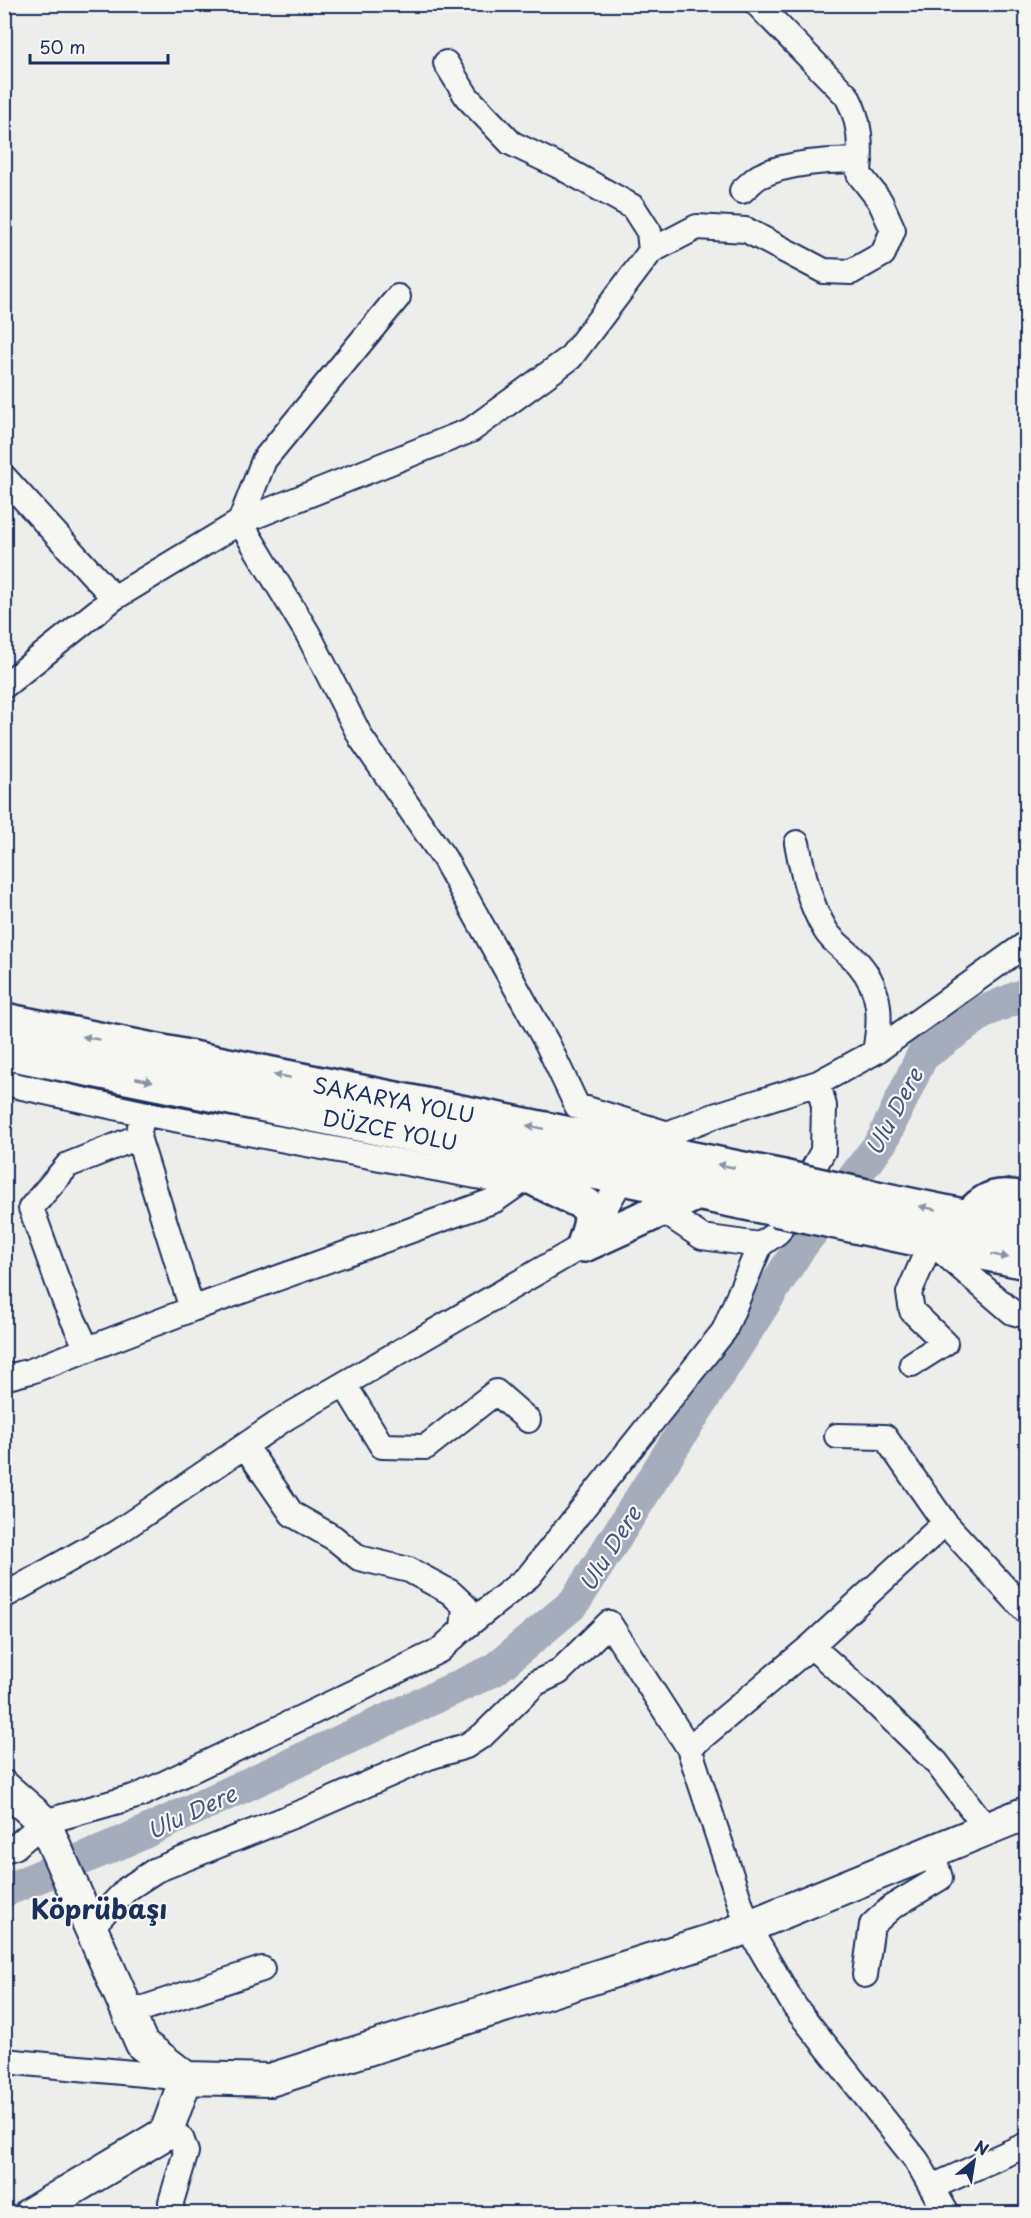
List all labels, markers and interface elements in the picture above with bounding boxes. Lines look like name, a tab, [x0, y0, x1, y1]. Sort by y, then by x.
scale bar	[30, 27, 168, 65]
text: 50 m	[39, 33, 86, 60]
one-way arrow	[81, 1033, 100, 1042]
water label: Ulu Dere	[856, 1060, 930, 1161]
street label: SAKARYA YOLU	[310, 1068, 478, 1130]
one-way arrow	[272, 1071, 291, 1080]
one-way arrow	[135, 1076, 154, 1085]
street label: DÜZCE YOLU	[320, 1100, 460, 1158]
one-way arrow	[525, 1122, 544, 1131]
one-way arrow	[716, 1161, 735, 1170]
one-way arrow	[919, 1203, 937, 1213]
one-way arrow	[990, 1252, 1009, 1262]
water label: Ulu Dere	[570, 1498, 649, 1597]
water label: Ulu Dere	[141, 1776, 242, 1846]
district label: Köprübaşı	[31, 1887, 167, 1928]
north arrow	[944, 2131, 1004, 2191]
text: N	[971, 2134, 993, 2161]

